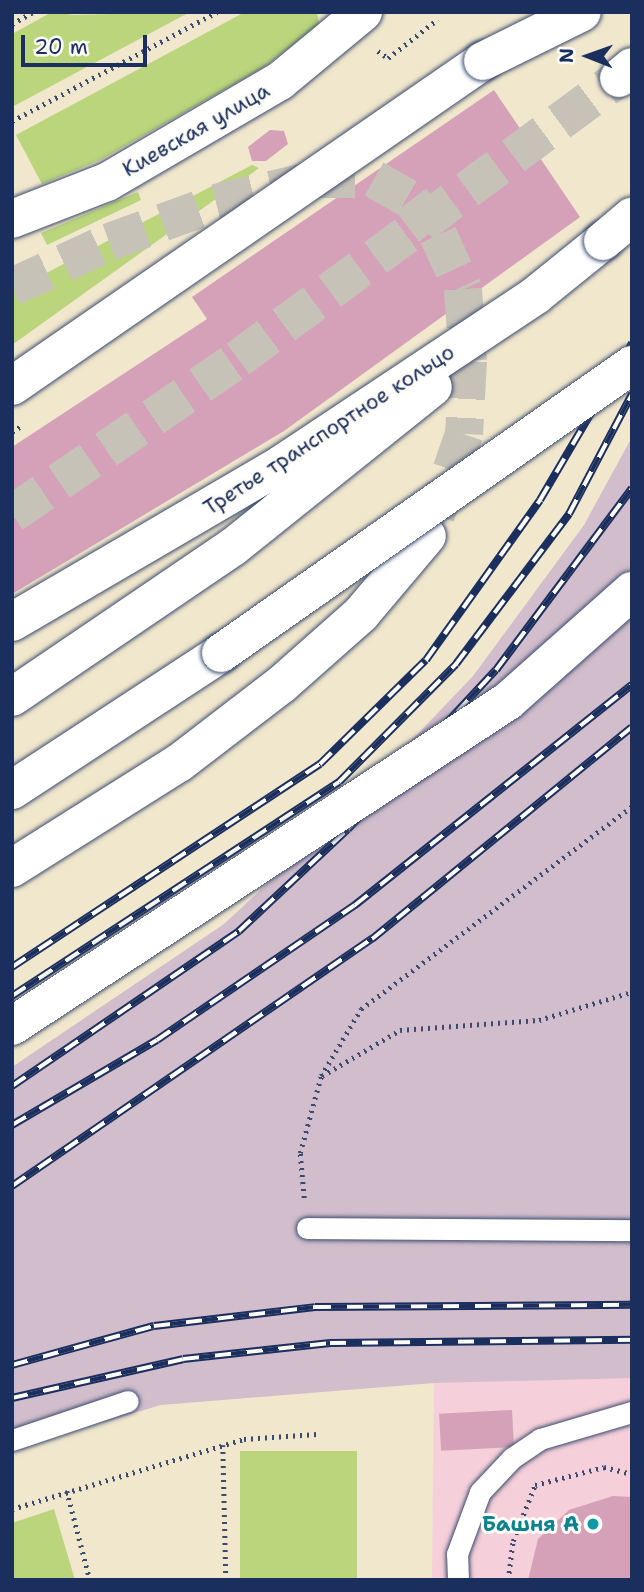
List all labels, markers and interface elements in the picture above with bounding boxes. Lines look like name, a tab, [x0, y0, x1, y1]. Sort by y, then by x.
scale bar	[24, 21, 150, 65]
north arrow	[553, 21, 623, 91]
text: 20 m	[34, 33, 88, 61]
text: N	[554, 48, 579, 63]
street label: Киевская улица	[118, 78, 274, 182]
street label: Третье транспортное кольцо	[199, 339, 459, 521]
place label: Башня А	[482, 1511, 579, 1537]
marker: Башня А	[585, 1516, 601, 1532]

